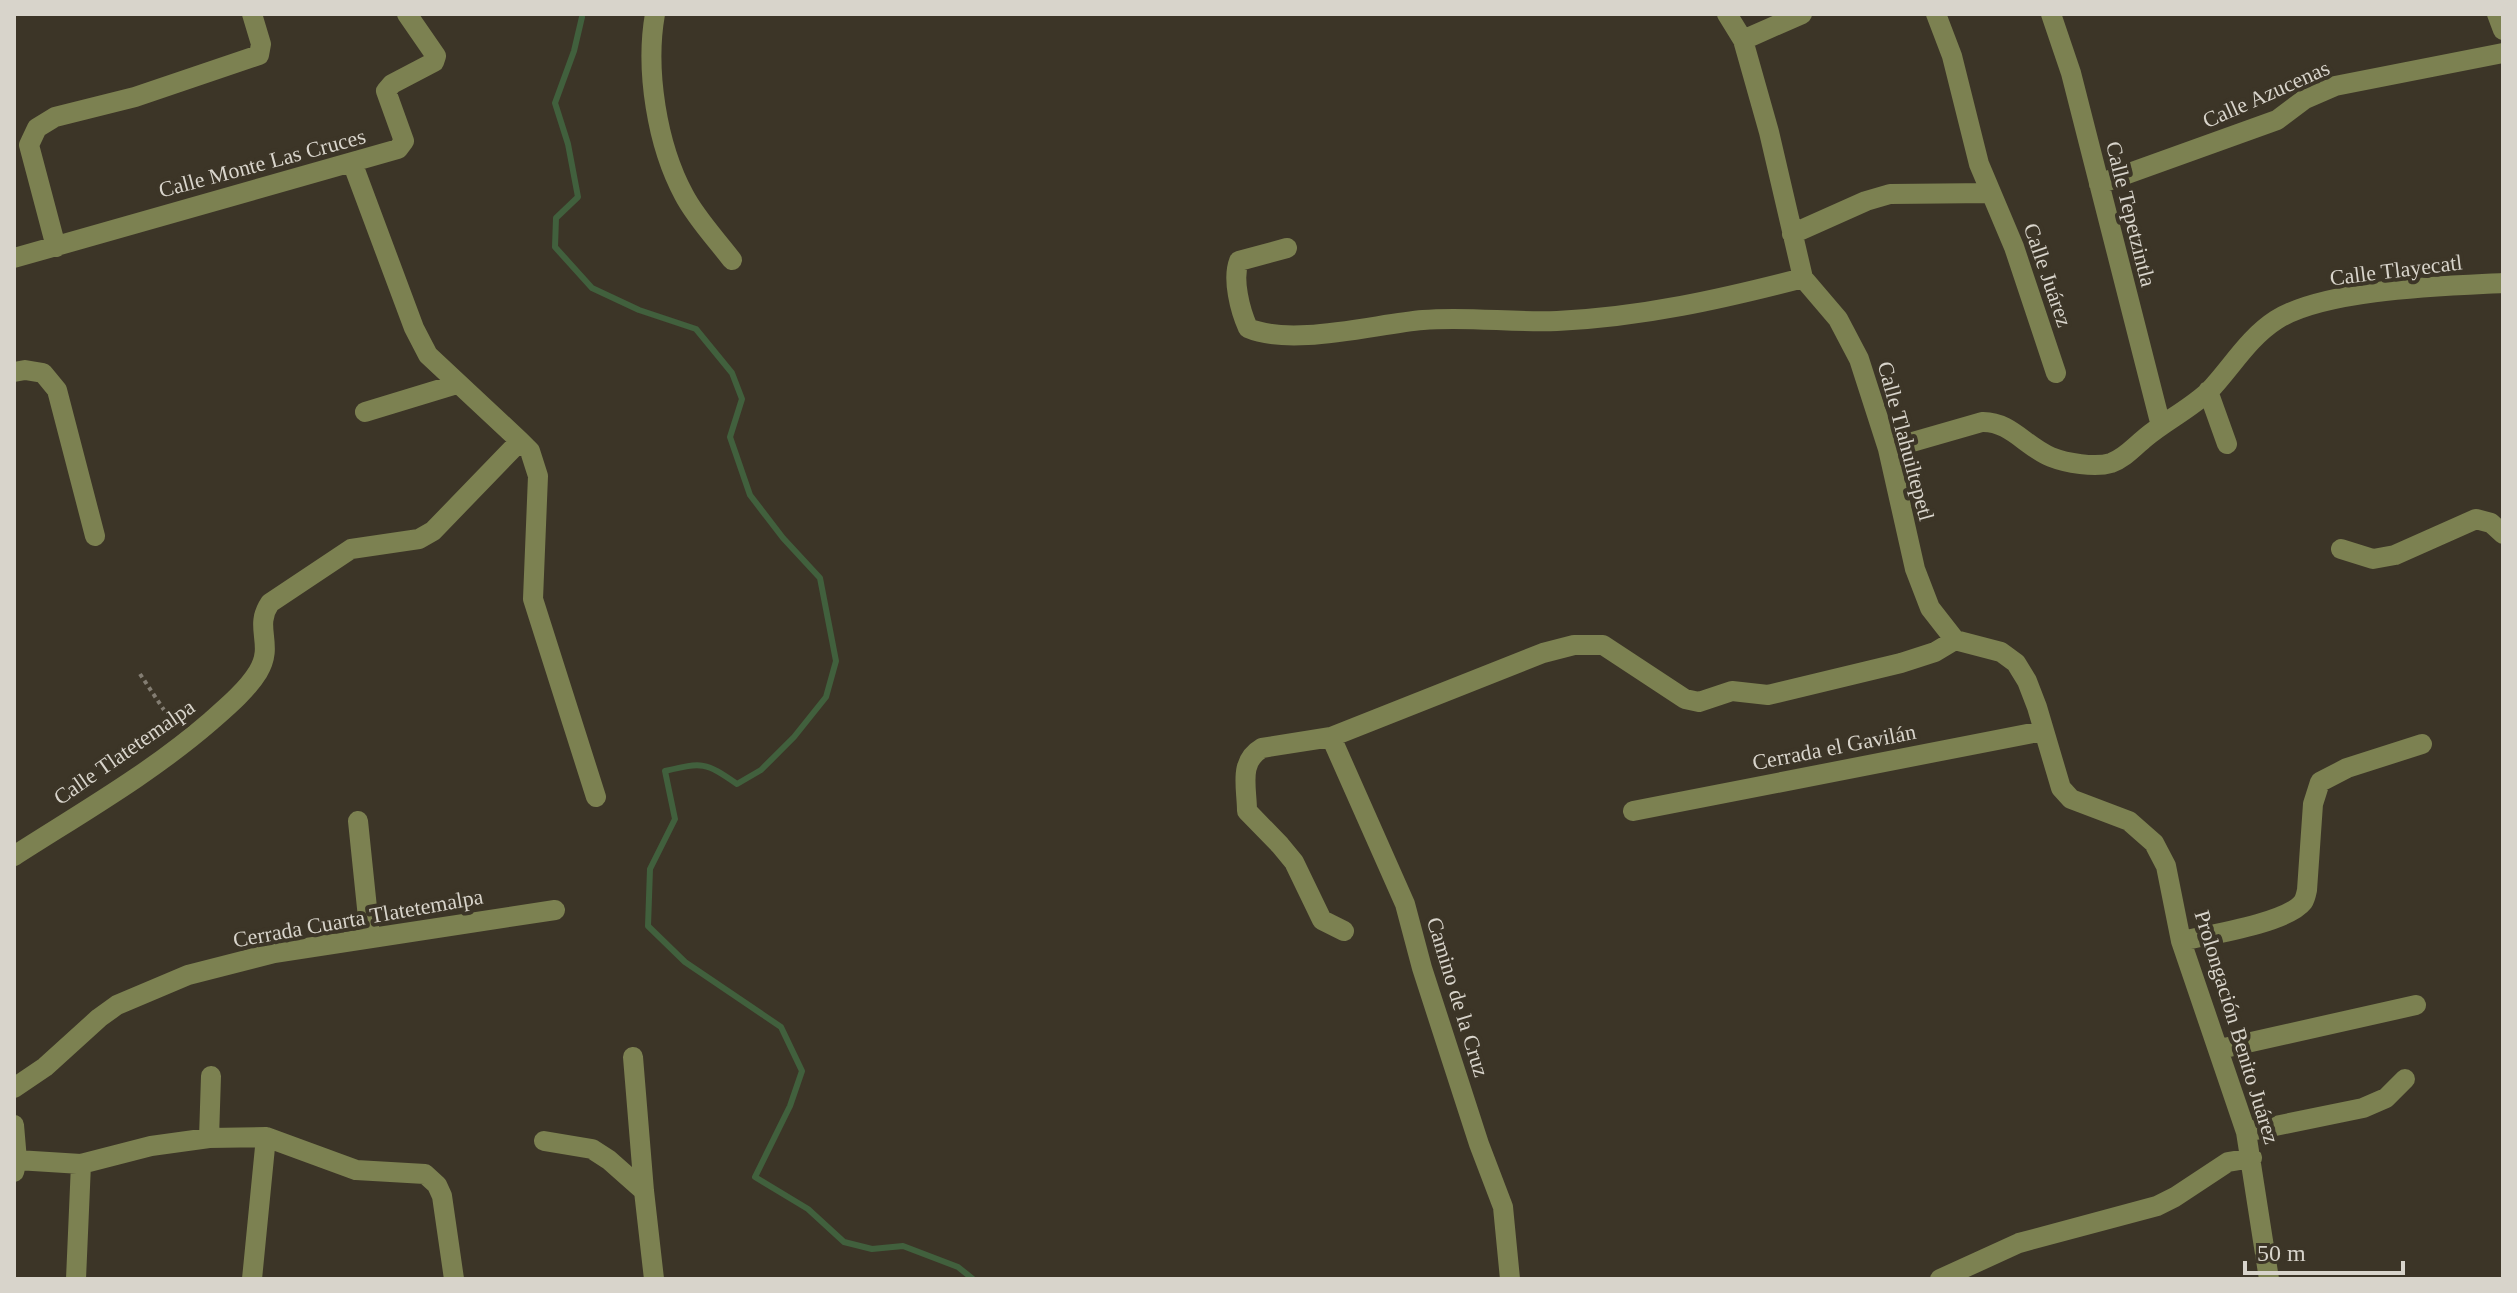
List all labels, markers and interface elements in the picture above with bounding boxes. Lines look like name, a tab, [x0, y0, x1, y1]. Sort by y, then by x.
street label: Calle Azucenas	[2199, 55, 2333, 133]
street label: Calle Monte Las Cruces	[156, 123, 368, 203]
street label: Calle Tepetzintla	[2101, 139, 2161, 290]
street label: Calle Juárez	[2019, 220, 2077, 330]
street label: Calle Tlayecatl	[2328, 249, 2464, 291]
street label: Calle Tlahuiltepetl	[1873, 359, 1939, 523]
street label: Calle Tlatetemalpa	[49, 694, 199, 810]
street label: Cerrada el Gavilán	[1750, 719, 1918, 775]
street label: Cerrada Cuarta Tlatetemalpa	[231, 884, 485, 952]
street label: Prolongación Benito Juárez	[2189, 907, 2285, 1147]
street label: Camino de la Cruz	[1422, 914, 1494, 1080]
scale bar	[2245, 1225, 2403, 1275]
text: 50 m	[2257, 1240, 2306, 1266]

